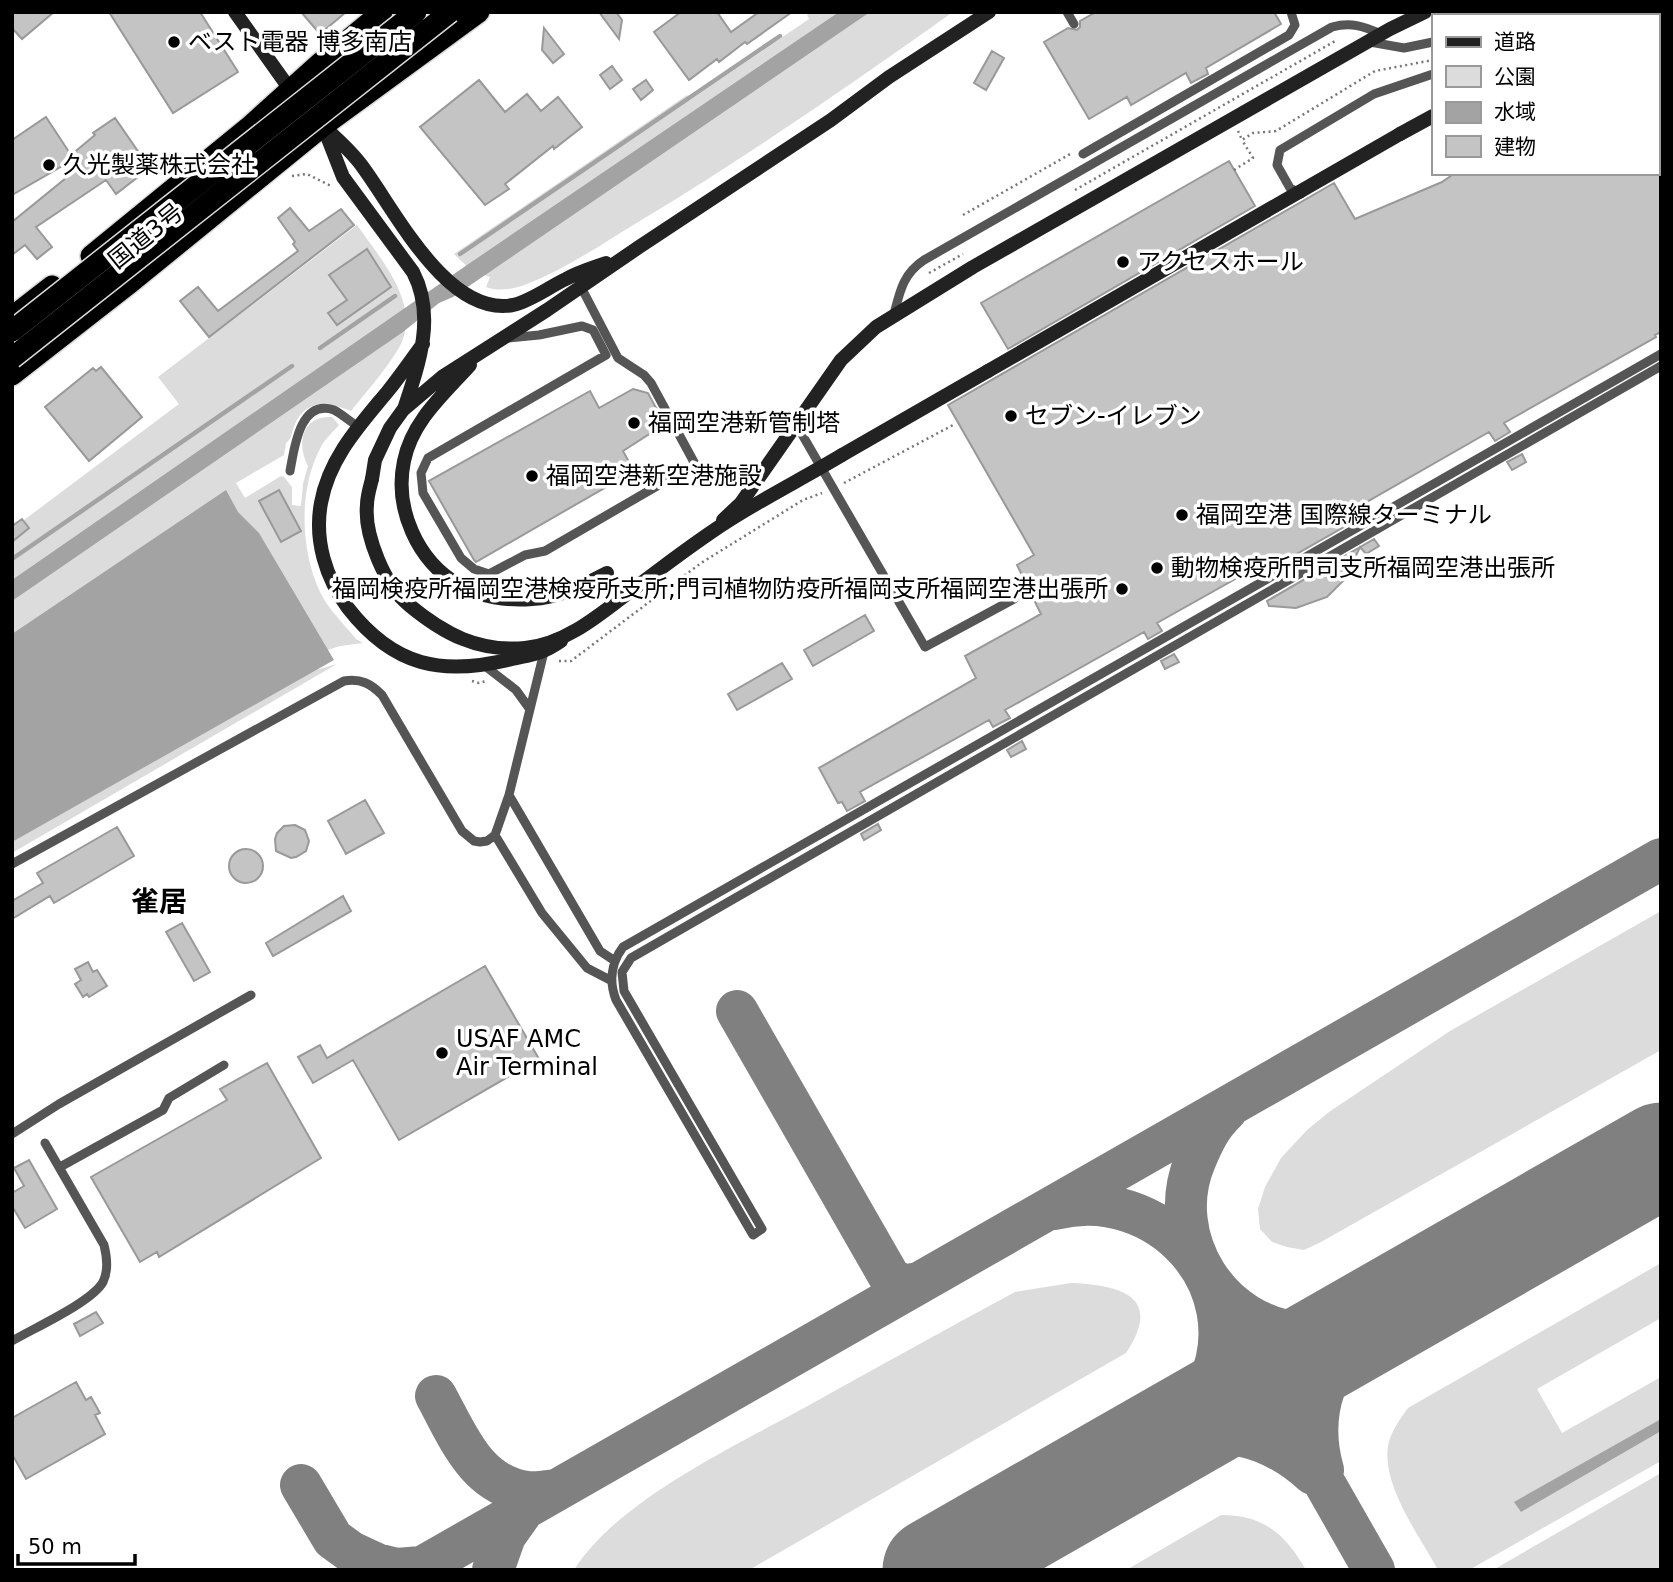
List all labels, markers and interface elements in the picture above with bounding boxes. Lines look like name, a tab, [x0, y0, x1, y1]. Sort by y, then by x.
legend	[1432, 14, 1659, 175]
place label: ベスト電器 博多南店	[188, 28, 412, 56]
text: 道路	[1494, 30, 1536, 54]
marker: ベスト電器 博多南店	[166, 34, 182, 50]
text: 公園	[1494, 65, 1536, 89]
text: 水域	[1494, 100, 1536, 124]
text: 建物	[1494, 135, 1536, 159]
place label: 久光製薬株式会社	[63, 151, 255, 179]
marker: 久光製薬株式会社	[41, 157, 57, 173]
street label: 国道3号	[103, 198, 189, 274]
place label: アクセスホール	[1137, 248, 1304, 276]
marker: アクセスホール	[1115, 254, 1131, 270]
place label: セブン-イレブン	[1025, 402, 1202, 430]
marker: セブン-イレブン	[1003, 408, 1019, 424]
place label: 福岡空港新管制塔	[648, 409, 840, 437]
marker: 福岡空港新管制塔	[626, 415, 642, 431]
place label: 福岡空港新空港施設	[546, 462, 762, 490]
marker: 福岡空港新空港施設	[524, 468, 540, 484]
place label: 福岡空港 国際線ターミナル	[1196, 501, 1492, 529]
marker: 福岡空港 国際線ターミナル	[1174, 507, 1190, 523]
place label: 動物検疫所門司支所福岡空港出張所	[1171, 554, 1555, 582]
marker: 動物検疫所門司支所福岡空港出張所	[1149, 560, 1165, 576]
place label: 福岡検疫所福岡空港検疫所支所;門司植物防疫所福岡支所福岡空港出張所	[332, 575, 1108, 603]
marker: 福岡検疫所福岡空港検疫所支所;門司植物防疫所福岡支所福岡空港出張所	[1114, 581, 1130, 597]
district label: 雀居	[131, 885, 187, 918]
place label: USAF AMC Air Terminal	[456, 1025, 598, 1081]
marker: USAF AMC Air Terminal	[434, 1045, 450, 1061]
scale bar	[18, 1522, 135, 1566]
text: 50 m	[28, 1535, 82, 1559]

